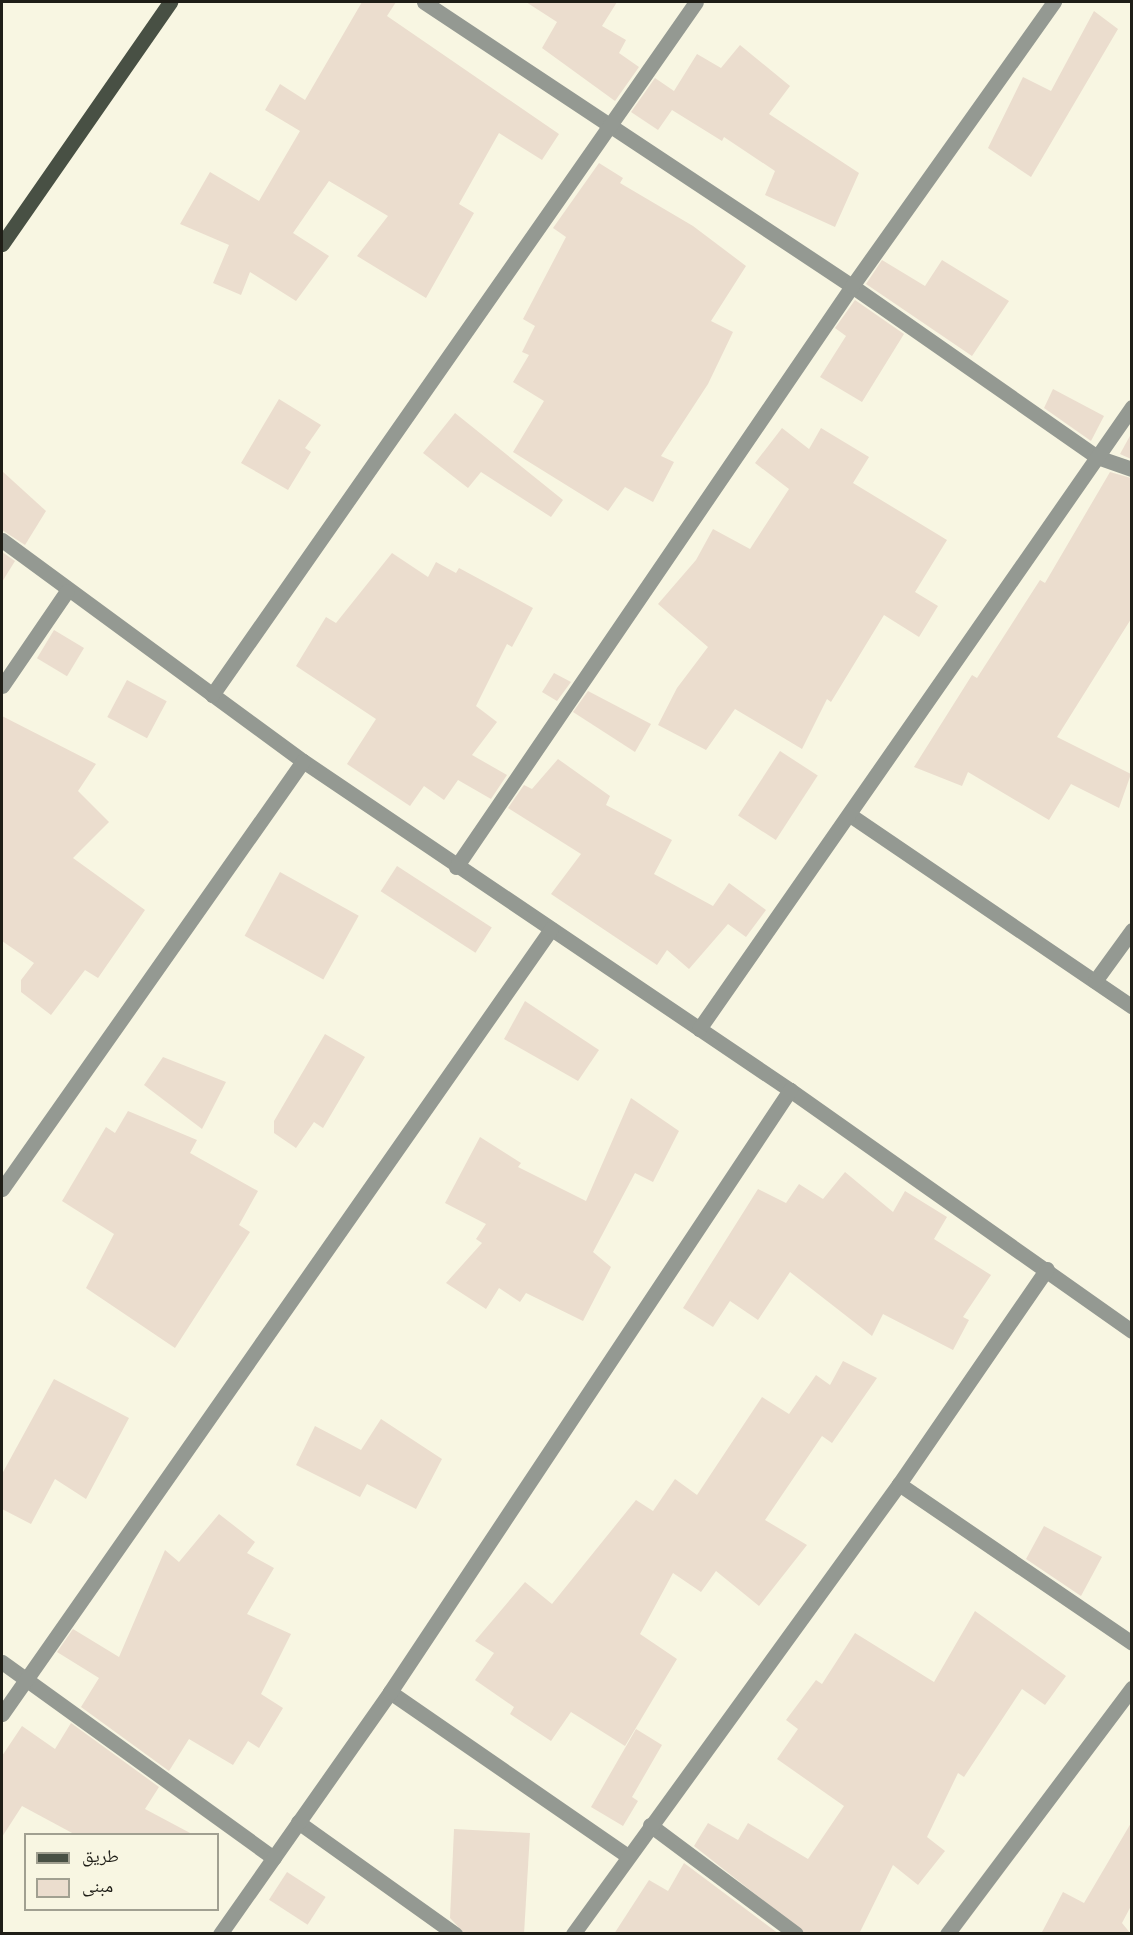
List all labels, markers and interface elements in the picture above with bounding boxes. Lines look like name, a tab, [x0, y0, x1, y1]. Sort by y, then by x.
legend	[24, 1833, 219, 1911]
text: طريق	[82, 1845, 119, 1866]
text: مبنى	[82, 1875, 113, 1896]

